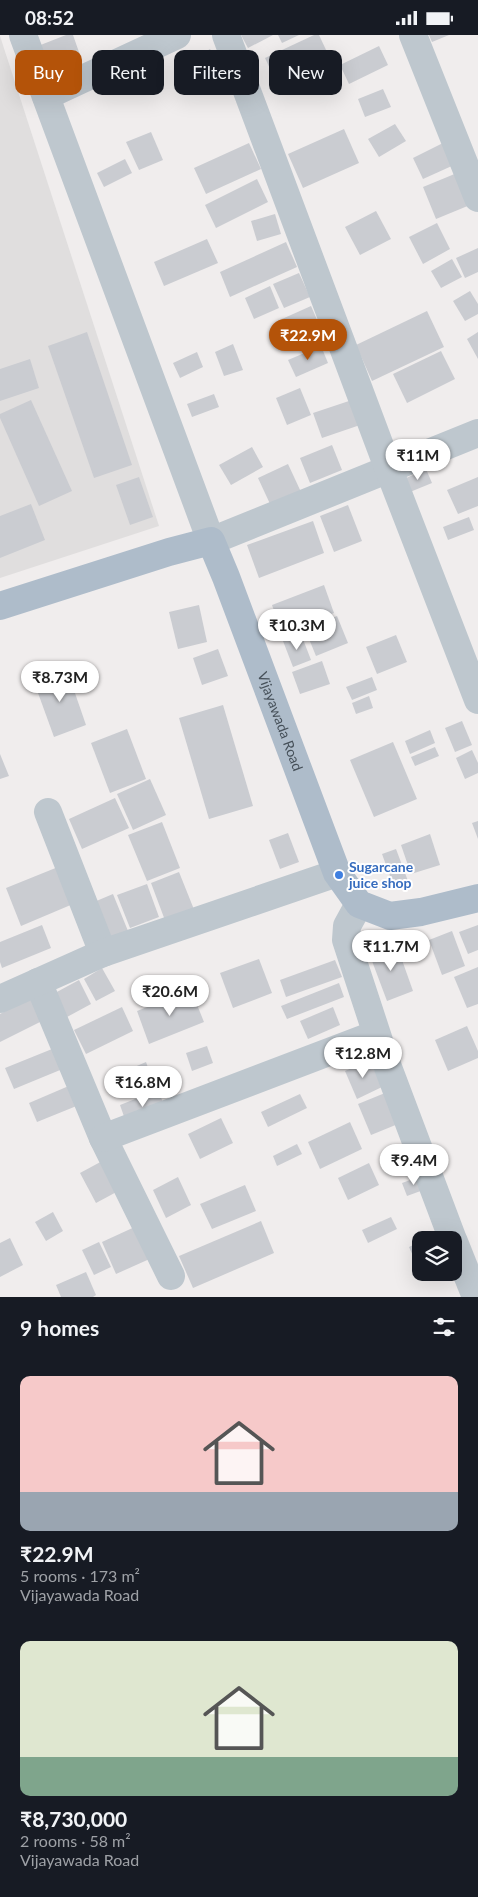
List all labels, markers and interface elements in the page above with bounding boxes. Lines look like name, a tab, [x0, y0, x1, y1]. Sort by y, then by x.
text: 08:52	[25, 6, 74, 29]
chip: Buy	[15, 50, 82, 95]
chip: Rent	[92, 50, 164, 95]
chip: Filters	[174, 50, 259, 95]
chip: New	[269, 50, 342, 95]
pin: ₹22.9M	[267, 319, 349, 361]
text: ₹22.9M	[280, 325, 336, 344]
pin: ₹11M	[388, 439, 448, 481]
text: ₹11M	[397, 445, 439, 464]
pin: ₹10.3M	[256, 609, 338, 651]
text: ₹10.3M	[269, 615, 325, 634]
pin: ₹8.73M	[19, 661, 101, 703]
text: ₹8.73M	[32, 667, 88, 686]
street label: Vijayawada Road	[254, 669, 307, 773]
place label: Sugarcane juice shop	[348, 858, 414, 891]
marker: Sugarcane juice shop	[333, 869, 345, 881]
pin: ₹11.7M	[350, 929, 432, 972]
text: ₹11.7M	[363, 936, 419, 955]
pin: ₹20.6M	[129, 975, 211, 1017]
text: ₹20.6M	[142, 981, 198, 1000]
pin: ₹12.8M	[322, 1037, 404, 1079]
text: ₹12.8M	[335, 1043, 391, 1062]
pin: ₹16.8M	[102, 1065, 184, 1108]
text: ₹16.8M	[115, 1072, 171, 1091]
pin: ₹9.4M	[379, 1143, 449, 1186]
text: ₹9.4M	[391, 1150, 437, 1169]
map controls	[412, 1231, 462, 1281]
button: layers	[412, 1231, 462, 1281]
icon: filters	[430, 1313, 458, 1341]
text: 9 homes	[20, 1315, 99, 1340]
icon: home	[194, 1408, 284, 1498]
text: ₹22.9M	[20, 1541, 94, 1566]
text: 5 rooms · 173 m²	[20, 1566, 140, 1585]
text: Vijayawada Road	[20, 1585, 139, 1604]
icon: home	[194, 1673, 284, 1763]
text: ₹8,730,000	[20, 1806, 127, 1831]
text: 2 rooms · 58 m²	[20, 1831, 131, 1850]
text: Vijayawada Road	[20, 1850, 139, 1869]

